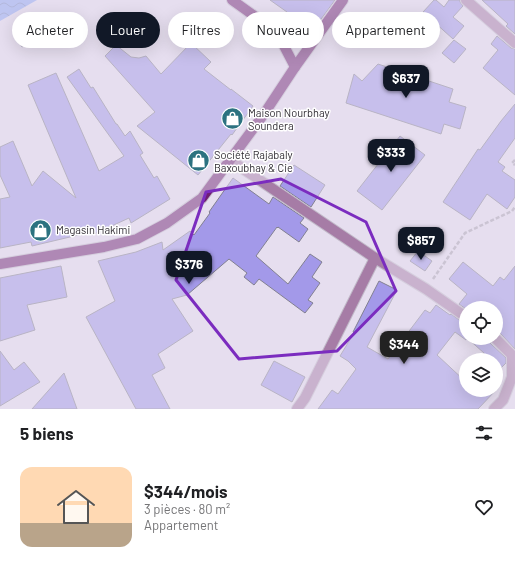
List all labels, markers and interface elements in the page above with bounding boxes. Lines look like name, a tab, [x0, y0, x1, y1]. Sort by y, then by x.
chip: Acheter	[12, 12, 88, 48]
chip: Louer	[96, 12, 160, 48]
chip: Filtres	[168, 12, 234, 48]
chip: Nouveau	[242, 12, 324, 48]
chip: Appartement	[332, 12, 440, 48]
pin: $637	[382, 65, 430, 99]
text: $637	[392, 70, 420, 86]
shop icon: Maison Nourbhay Soundera	[220, 106, 246, 132]
place label: Maison Nourbhay Soundera	[248, 106, 330, 132]
pin: $333	[367, 139, 415, 173]
text: $333	[377, 144, 405, 160]
shop icon: Société Rajabaly Baxoubhay & Cie	[185, 148, 211, 174]
place label: Société Rajabaly Baxoubhay & Cie	[214, 148, 293, 174]
shop icon: Magasin Hakimi	[28, 217, 54, 243]
place label: Magasin Hakimi	[56, 223, 130, 236]
pin: $857	[397, 227, 445, 261]
text: $857	[407, 232, 435, 248]
pin: $376	[165, 251, 213, 285]
text: $376	[175, 256, 203, 272]
map controls	[459, 301, 503, 397]
button: locate	[459, 301, 503, 345]
pin: $344	[380, 331, 428, 365]
text: $344	[389, 336, 419, 352]
button: layers	[459, 353, 503, 397]
icon: filters	[473, 422, 495, 444]
text: 5 biens	[20, 423, 74, 443]
text: $344/mois	[144, 481, 228, 501]
icon: home	[52, 483, 100, 531]
icon: heart	[473, 496, 495, 518]
text: 3 pièces · 80 m²	[144, 501, 230, 517]
text: Appartement	[144, 517, 219, 533]

